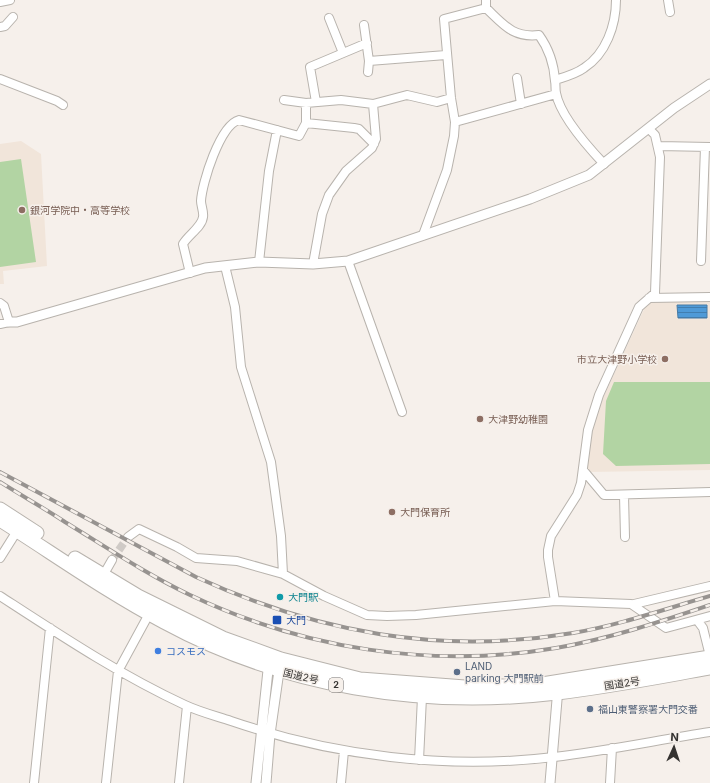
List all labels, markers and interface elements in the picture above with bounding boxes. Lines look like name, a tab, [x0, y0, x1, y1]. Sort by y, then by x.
place label: 銀河学院中・高等学校	[30, 204, 130, 216]
marker: 銀河学院中・高等学校	[17, 205, 27, 215]
place label: 市立大津野小学校	[577, 353, 657, 365]
marker: 市立大津野小学校	[660, 354, 670, 364]
place label: 大津野幼稚園	[488, 413, 548, 425]
marker: 大津野幼稚園	[475, 414, 485, 424]
place label: 大門保育所	[400, 506, 450, 518]
marker: 大門保育所	[387, 507, 397, 517]
place label: 大門駅	[288, 591, 319, 603]
marker: 大門駅	[275, 592, 285, 602]
marker: 大門	[271, 614, 283, 626]
place label: 大門	[286, 614, 306, 626]
place label: コスモス	[166, 645, 206, 657]
marker: コスモス	[153, 646, 163, 656]
place label: LAND parking 大門駅前	[465, 660, 544, 684]
street label: 国道2号	[282, 666, 320, 686]
marker: LAND parking 大門駅前	[452, 667, 462, 677]
street label: 国道2号	[603, 674, 641, 692]
road number: 2	[329, 678, 343, 692]
place label: 福山東警察署大門交番	[598, 703, 698, 715]
marker: 福山東警察署大門交番	[585, 704, 595, 714]
north arrow	[654, 727, 694, 767]
text: N	[670, 730, 679, 744]

